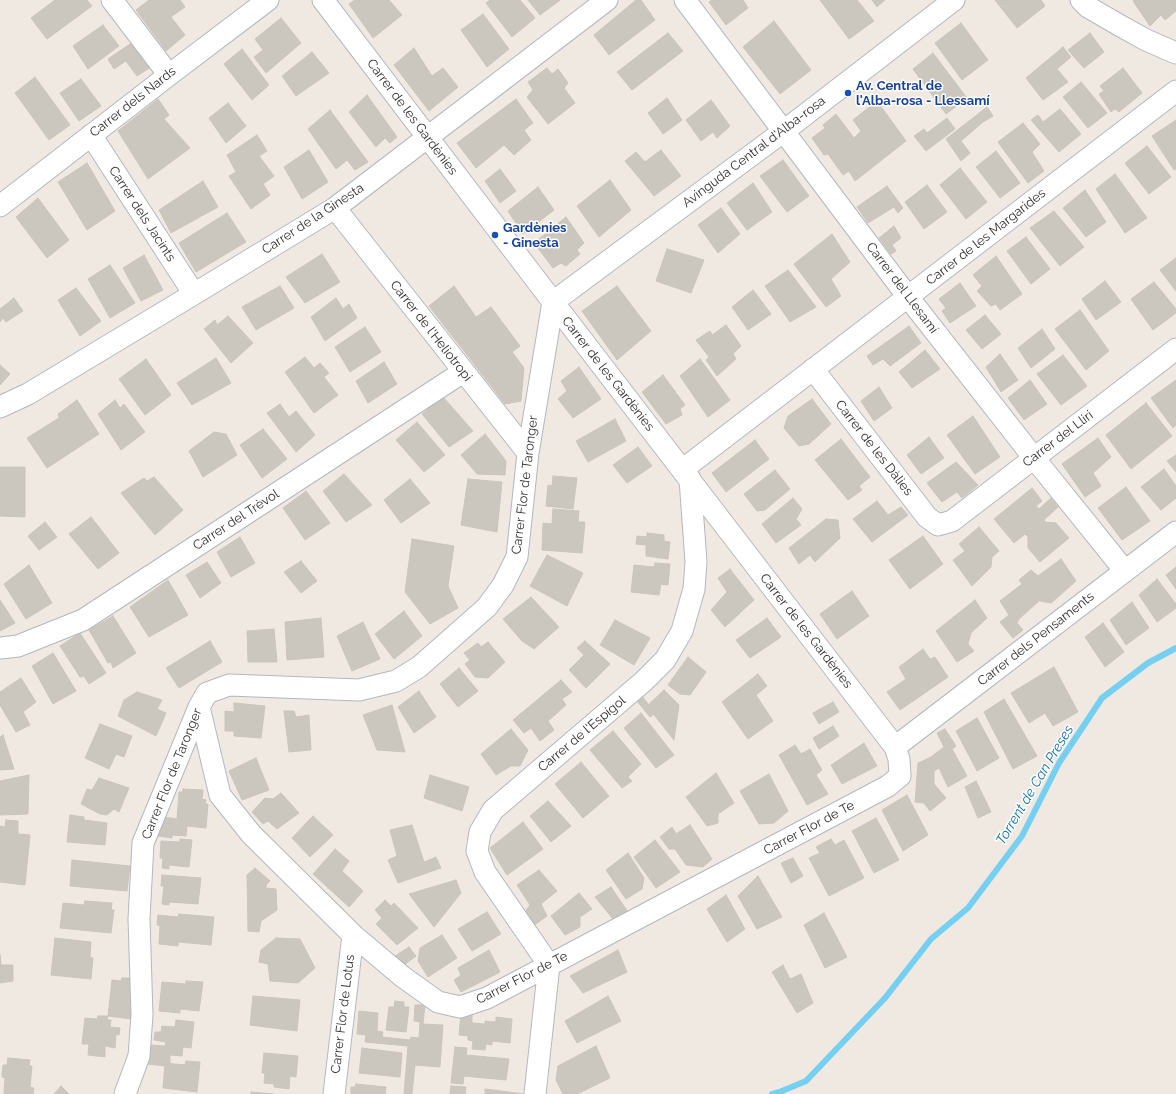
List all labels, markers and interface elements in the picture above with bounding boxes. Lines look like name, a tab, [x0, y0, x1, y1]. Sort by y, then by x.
street label: Carrer de les Gardènies	[363, 56, 461, 178]
street label: Carrer dels Nards	[87, 64, 179, 140]
place label: Av. Central de l'Alba-rosa - Llessamí	[856, 78, 990, 109]
marker: Av. Central de l'Alba-rosa - Llessamí	[843, 88, 853, 98]
street label: Avinguda Central d'Alba-rosa	[679, 93, 829, 211]
street label: Carrer dels Jacints	[105, 163, 179, 265]
street label: Carrer de la Ginesta	[259, 180, 367, 258]
street label: Carrer de les Margarides	[923, 185, 1049, 289]
place label: Gardènies - Ginesta	[503, 220, 566, 251]
marker: Gardènies - Ginesta	[490, 230, 500, 240]
street label: Carrer del Llesamí	[863, 239, 941, 337]
street label: Carrer de l'Heliotropi	[387, 277, 475, 385]
street label: Carrer de les Gardènies	[558, 314, 658, 434]
street label: Carrer de les Dàlies	[832, 397, 916, 499]
street label: Carrer del Lliri	[1020, 407, 1096, 471]
street label: Carrer Flor de Taronger	[509, 415, 541, 555]
street label: Carrer del Trèvol	[190, 486, 282, 554]
street label: Carrer de les Gardènies	[756, 571, 856, 691]
street label: Carrer dels Pensaments	[975, 589, 1097, 689]
street label: Carrer de l'Espígol	[535, 693, 629, 775]
street label: Carrer Flor de Taronger	[139, 706, 205, 842]
water label: Torrent de Can Preses	[993, 722, 1077, 848]
street label: Carrer Flor de Te	[761, 798, 857, 858]
street label: Carrer Flor de Te	[474, 948, 570, 1008]
street label: Carrer Flor de Lotus	[328, 954, 358, 1074]

